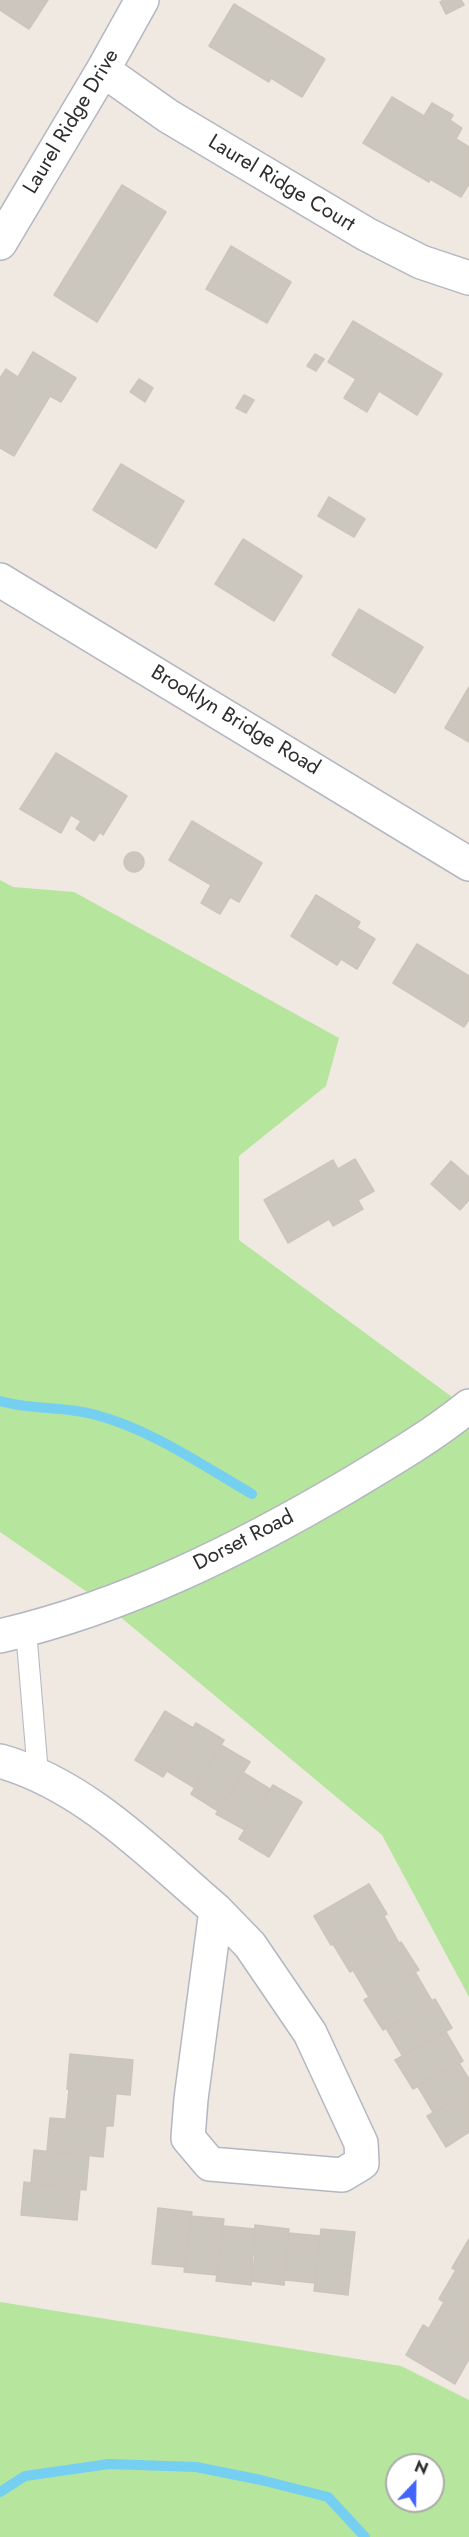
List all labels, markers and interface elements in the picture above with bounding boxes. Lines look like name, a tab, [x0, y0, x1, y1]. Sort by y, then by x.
street label: Laurel Ridge Drive	[19, 45, 125, 199]
street label: Laurel Ridge Court	[203, 130, 359, 238]
street label: Brooklyn Bridge Road	[146, 661, 324, 781]
street label: Dorset Road	[190, 1505, 298, 1577]
north arrow	[385, 2453, 445, 2513]
text: N	[411, 2455, 431, 2481]

